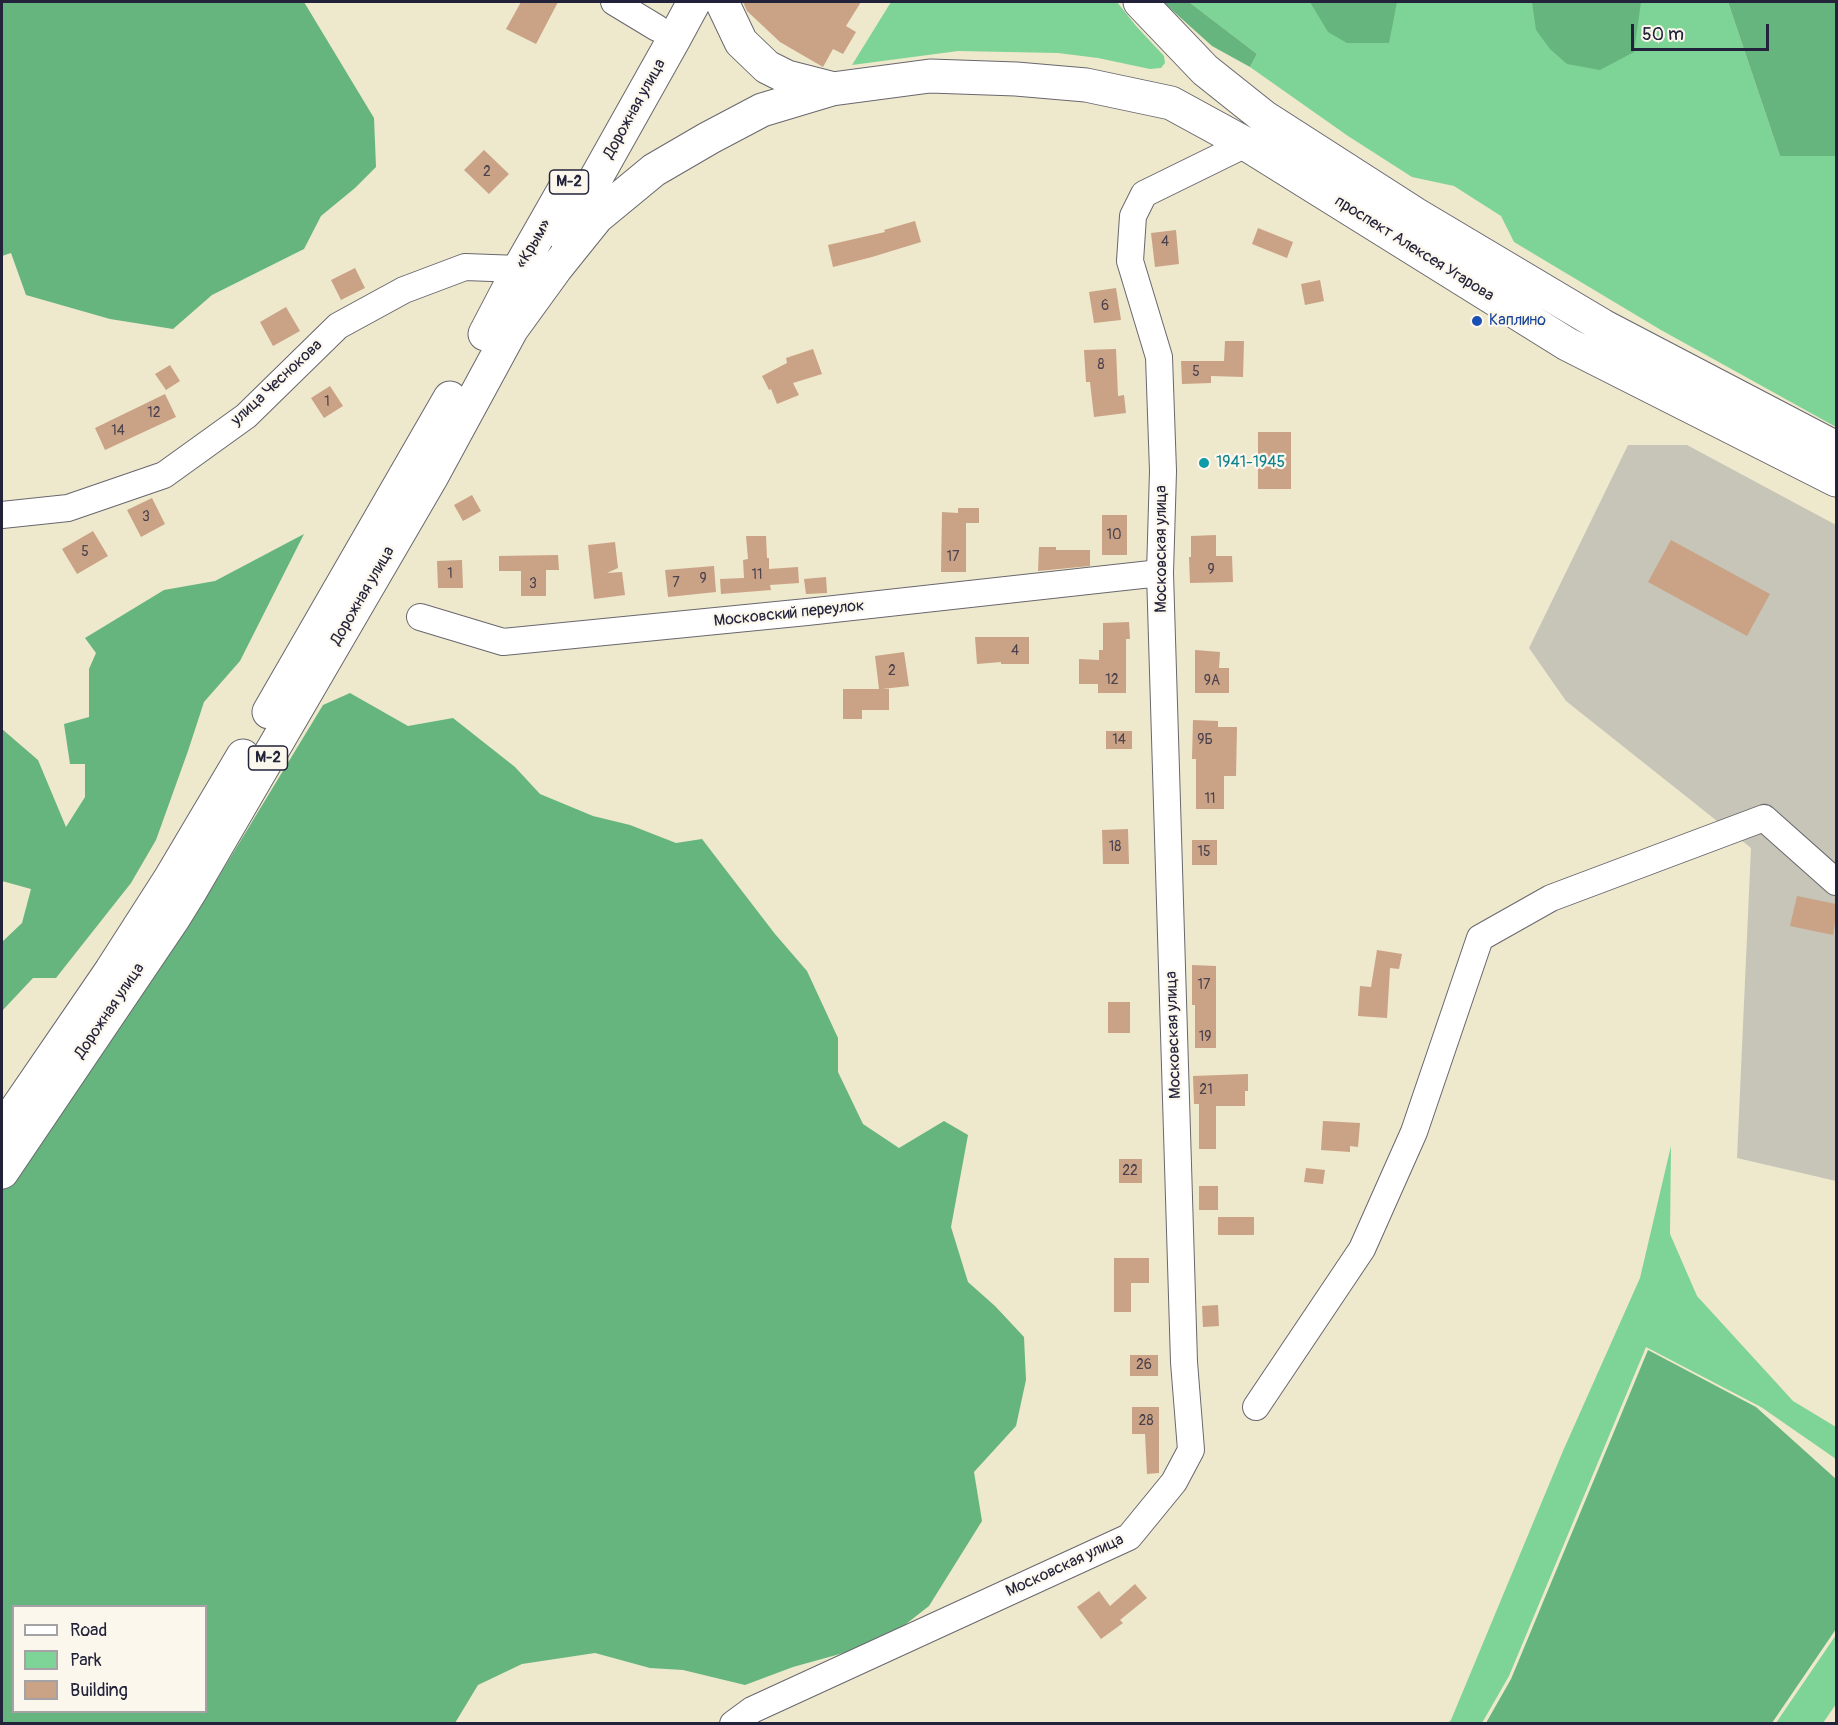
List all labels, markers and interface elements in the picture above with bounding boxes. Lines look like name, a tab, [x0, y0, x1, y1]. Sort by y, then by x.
scale bar	[1634, 12, 1772, 50]
text: 50 m	[1642, 23, 1684, 46]
street label: Дорожная улица	[600, 56, 670, 162]
house number: 2	[483, 164, 491, 180]
road number: М-2	[550, 170, 588, 194]
street label: проспект Алексея Угарова	[1331, 192, 1497, 306]
street label: «Крым»	[512, 216, 556, 272]
house number: 4	[1161, 234, 1169, 250]
house number: 6	[1101, 298, 1109, 314]
place label: Каплино	[1489, 311, 1546, 331]
marker: Каплино	[1470, 314, 1484, 328]
street label: улица Чеснокова	[227, 336, 327, 430]
house number: 8	[1097, 357, 1105, 373]
house number: 5	[1192, 364, 1200, 380]
house number: 1	[324, 394, 330, 410]
house number: 12	[147, 405, 161, 421]
house number: 14	[111, 423, 125, 439]
place label: 1941-1945	[1216, 453, 1285, 473]
marker: 1941-1945	[1197, 456, 1211, 470]
street label: Московская улица	[1152, 485, 1172, 613]
house number: 3	[142, 509, 150, 525]
house number: 10	[1106, 527, 1122, 543]
street label: Дорожная улица	[327, 543, 399, 649]
house number: 5	[81, 544, 89, 560]
house number: 17	[947, 549, 959, 565]
house number: 9	[1207, 562, 1215, 578]
house number: 1	[447, 566, 453, 582]
house number: 11	[752, 567, 762, 583]
house number: 9	[699, 571, 707, 587]
house number: 7	[672, 575, 680, 591]
house number: 3	[529, 576, 537, 592]
street label: Московский переулок	[713, 597, 865, 631]
house number: 4	[1011, 643, 1019, 659]
house number: 2	[888, 663, 896, 679]
house number: 12	[1105, 672, 1119, 688]
house number: 9А	[1204, 673, 1220, 689]
house number: 14	[1112, 732, 1126, 748]
house number: 9Б	[1197, 732, 1213, 748]
road number: М-2	[248, 746, 288, 770]
house number: 11	[1205, 791, 1215, 807]
house number: 18	[1109, 839, 1121, 855]
house number: 15	[1197, 844, 1211, 860]
street label: Дорожная улица	[71, 960, 149, 1062]
street label: Московская улица	[1162, 971, 1186, 1099]
house number: 17	[1198, 977, 1210, 993]
house number: 19	[1199, 1029, 1211, 1045]
house number: 21	[1199, 1082, 1213, 1098]
house number: 22	[1122, 1163, 1138, 1179]
house number: 26	[1136, 1357, 1152, 1373]
house number: 28	[1139, 1413, 1153, 1429]
street label: Московская улица	[1003, 1530, 1127, 1602]
legend	[12, 1605, 207, 1713]
text: Road	[70, 1619, 107, 1642]
text: Park	[70, 1649, 102, 1672]
text: Building	[70, 1679, 128, 1702]

